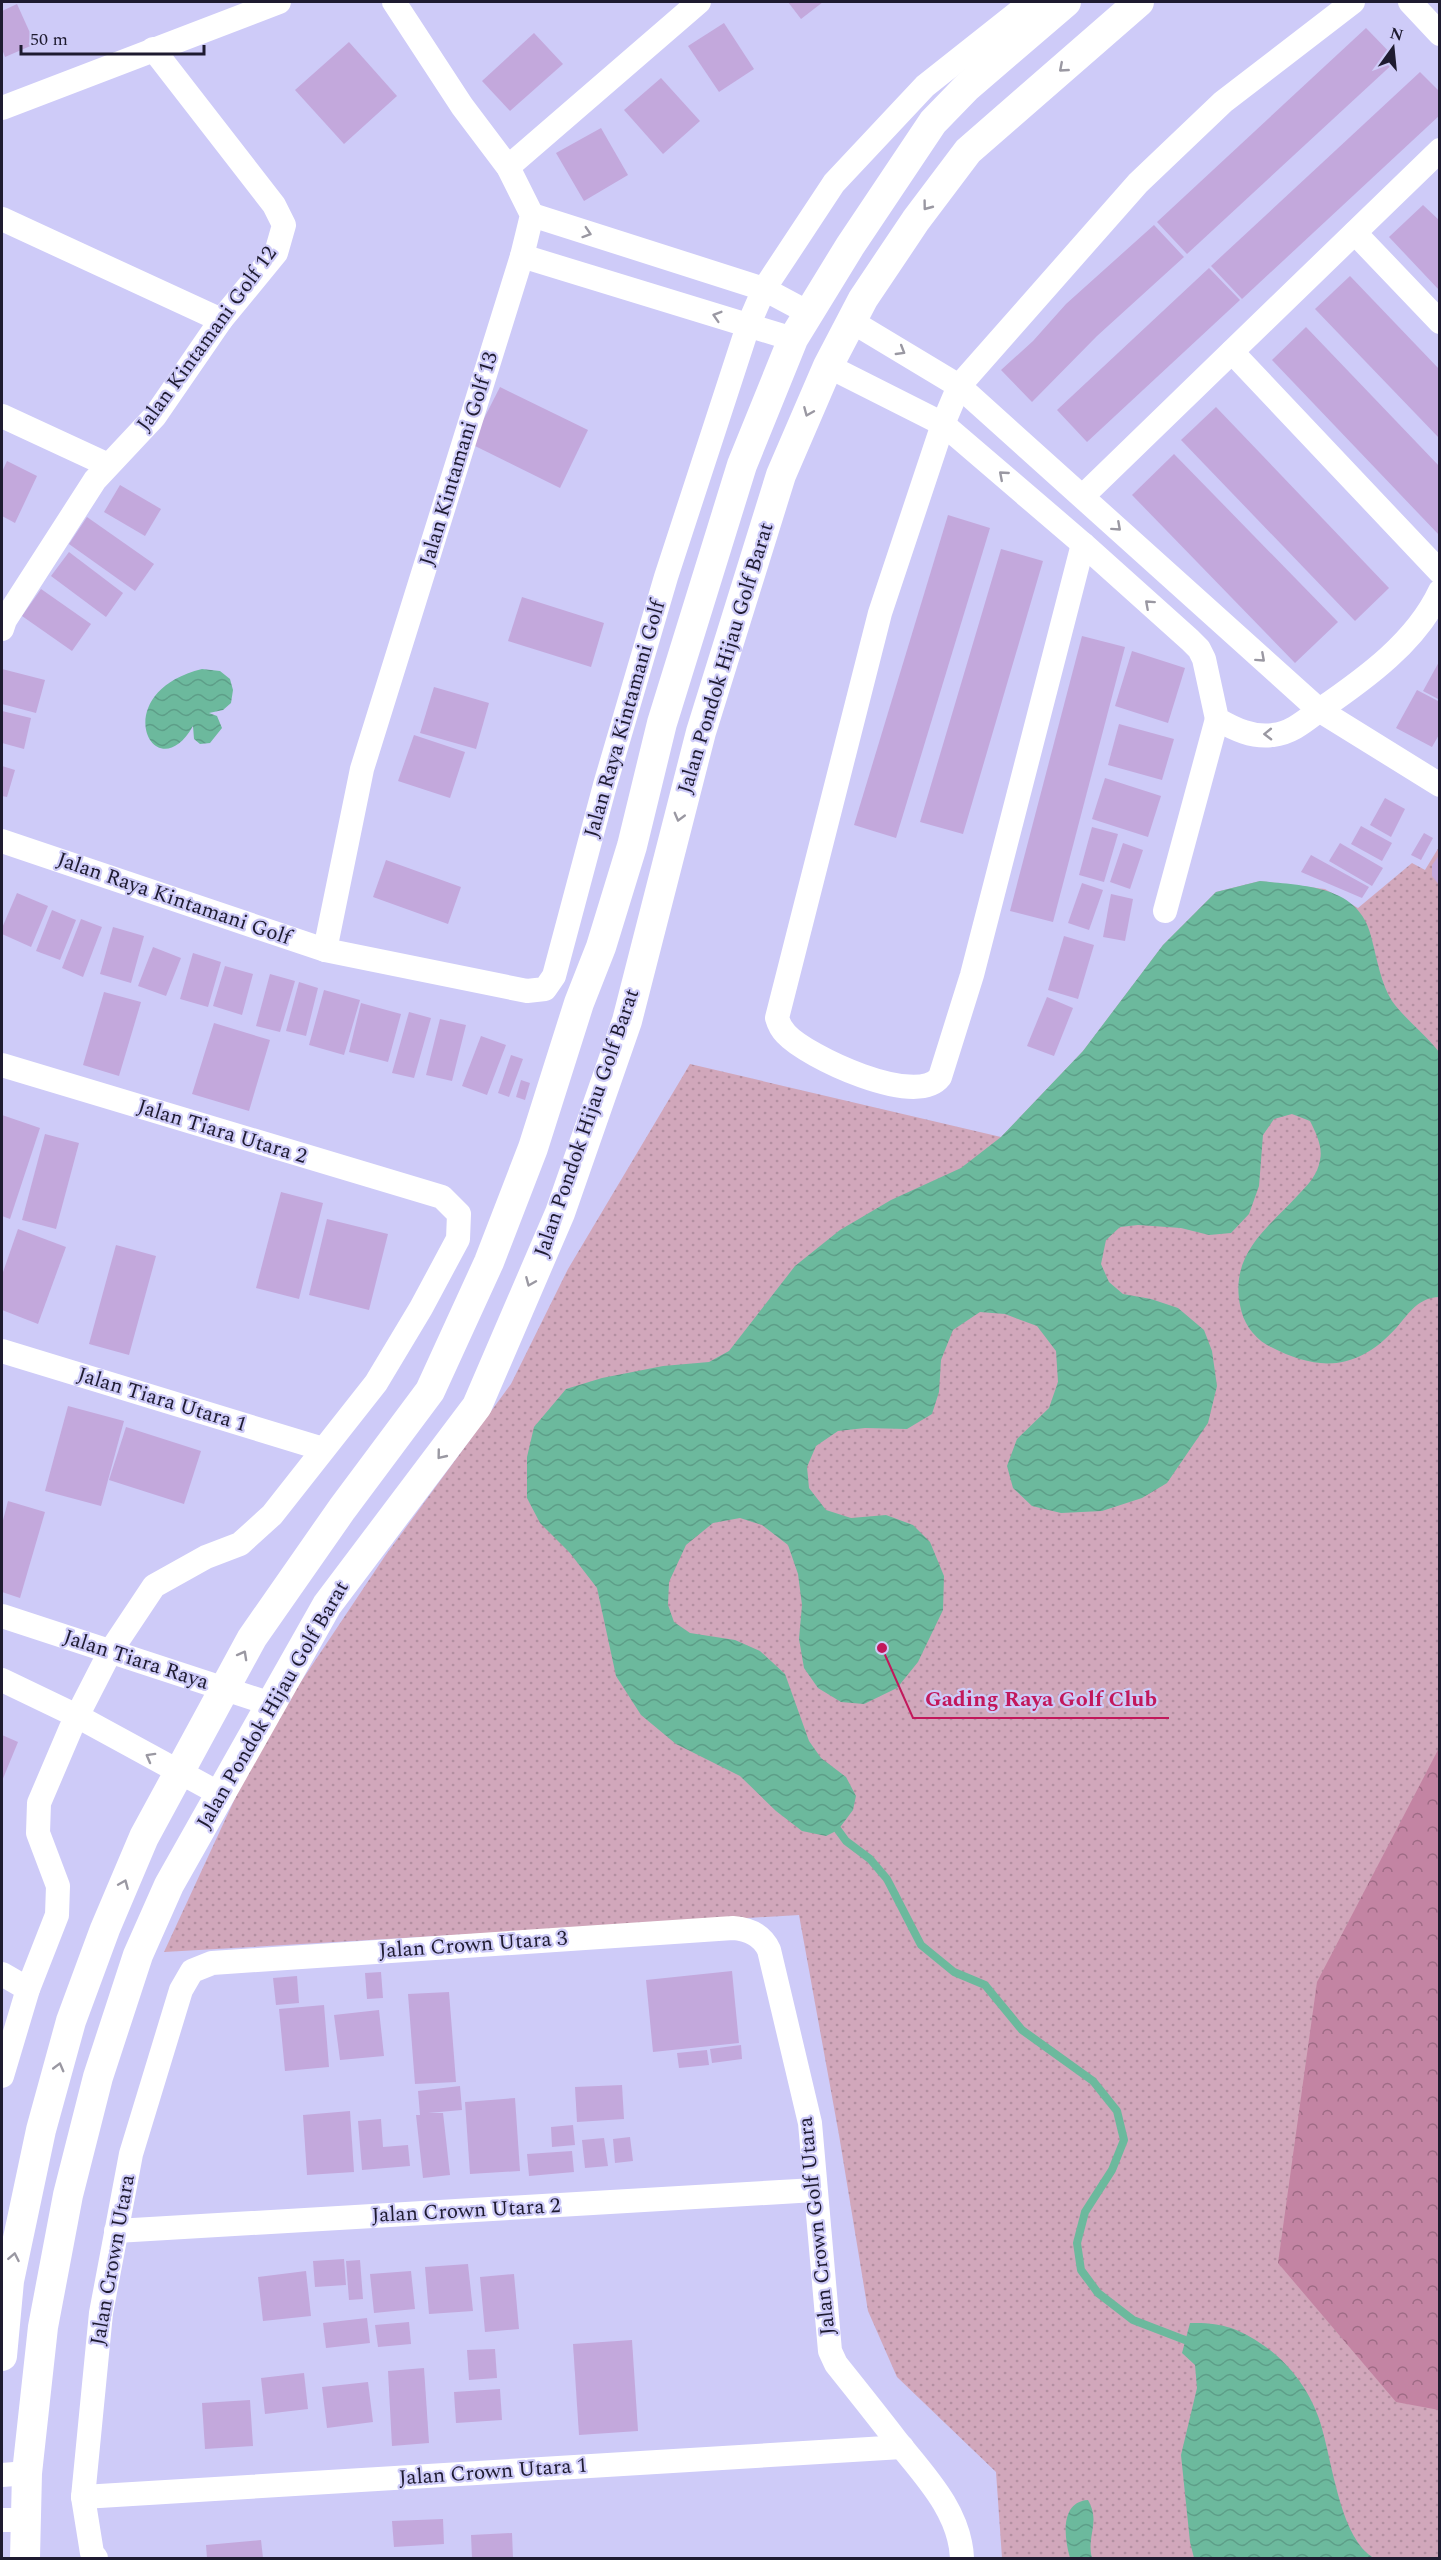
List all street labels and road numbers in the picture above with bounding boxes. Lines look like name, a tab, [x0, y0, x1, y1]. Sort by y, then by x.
street label: Jalan Kintamani Golf 12	[129, 240, 285, 438]
street label: Jalan Kintamani Golf 13	[411, 348, 507, 570]
street label: Jalan Pondok Hijau Golf Barat	[669, 518, 783, 798]
street label: Jalan Raya Kintamani Golf	[576, 595, 675, 842]
street label: Jalan Raya Kintamani Golf	[53, 844, 297, 955]
street label: Jalan Pondok Hijau Golf Barat	[526, 984, 648, 1262]
street label: Jalan Tiara Utara 2	[133, 1091, 311, 1173]
street label: Jalan Tiara Utara 1	[73, 1359, 251, 1441]
street label: Jalan Pondok Hijau Golf Barat	[189, 1575, 357, 1835]
street label: Jalan Tiara Raya	[59, 1621, 214, 1699]
street label: Jalan Crown Utara 3	[378, 1922, 569, 1968]
street label: Jalan Crown Golf Utara	[790, 2115, 844, 2337]
street label: Jalan Crown Utara	[82, 2171, 144, 2348]
street label: Jalan Crown Utara 2	[371, 2190, 561, 2232]
street label: Jalan Crown Utara 1	[398, 2449, 588, 2495]

